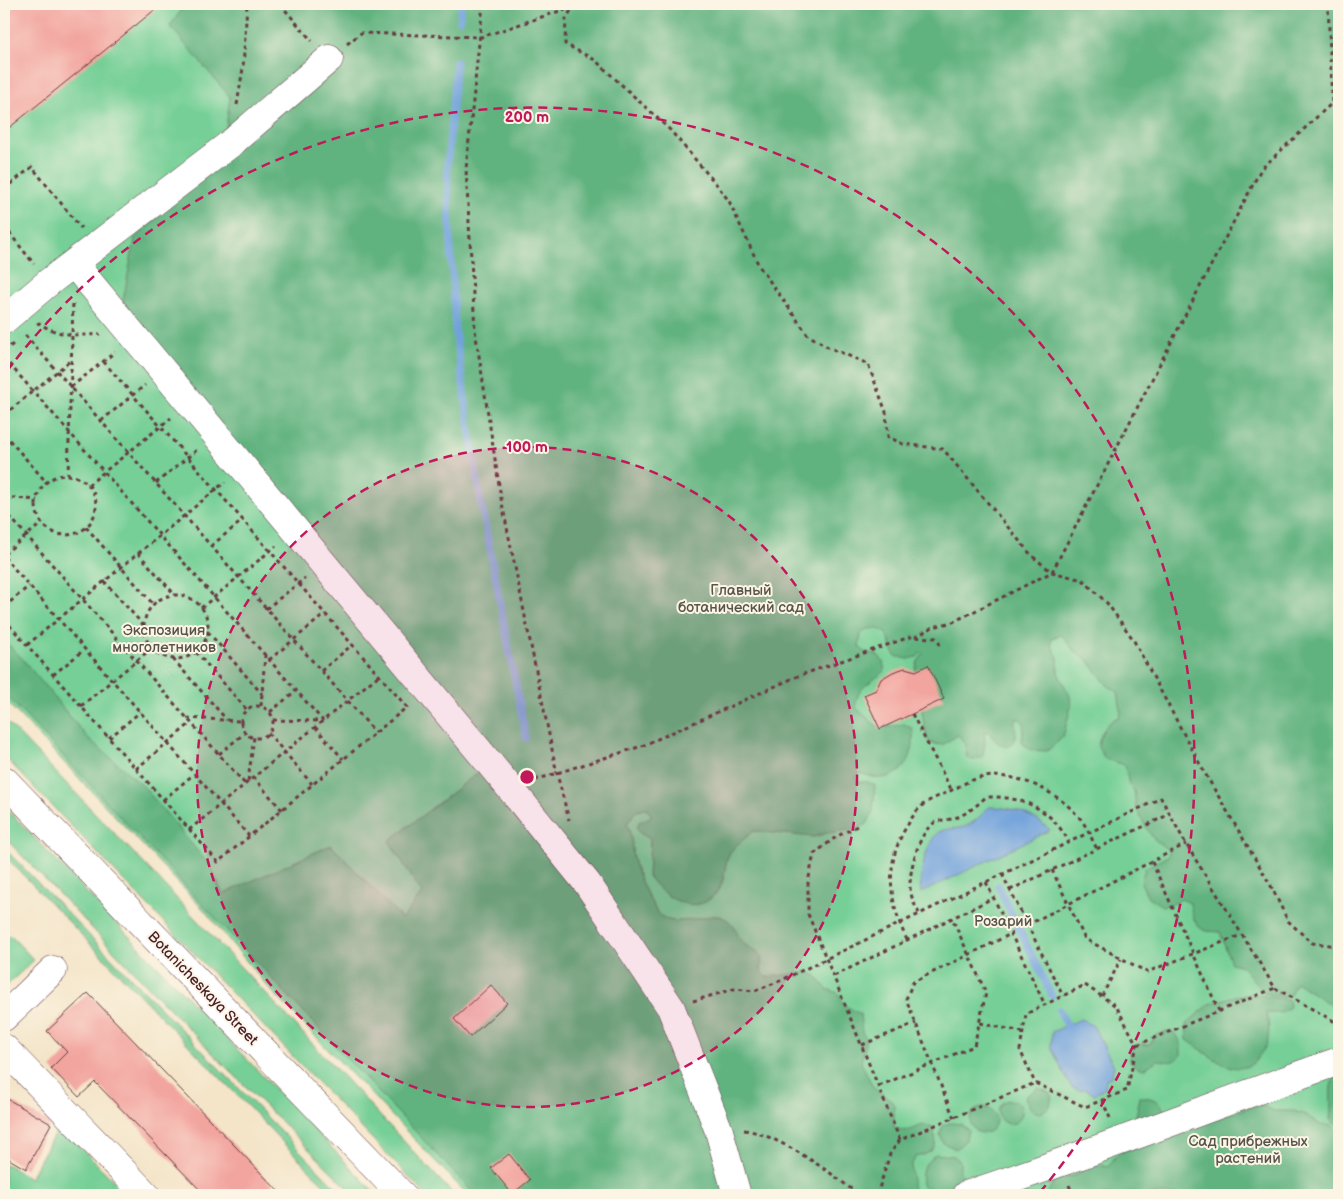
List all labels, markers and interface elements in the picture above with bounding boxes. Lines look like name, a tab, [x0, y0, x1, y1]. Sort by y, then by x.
text: 200 m	[505, 108, 549, 127]
text: 100 m	[506, 438, 548, 457]
park label: Главный ботанический сад	[678, 581, 804, 617]
park label: Экспозиция многолетников	[112, 621, 216, 657]
centre of rings	[518, 768, 536, 786]
park label: Розарий	[974, 912, 1032, 931]
street label: Botanicheskaya Street	[143, 927, 262, 1050]
park label: Сад прибрежных растений	[1188, 1132, 1308, 1168]

